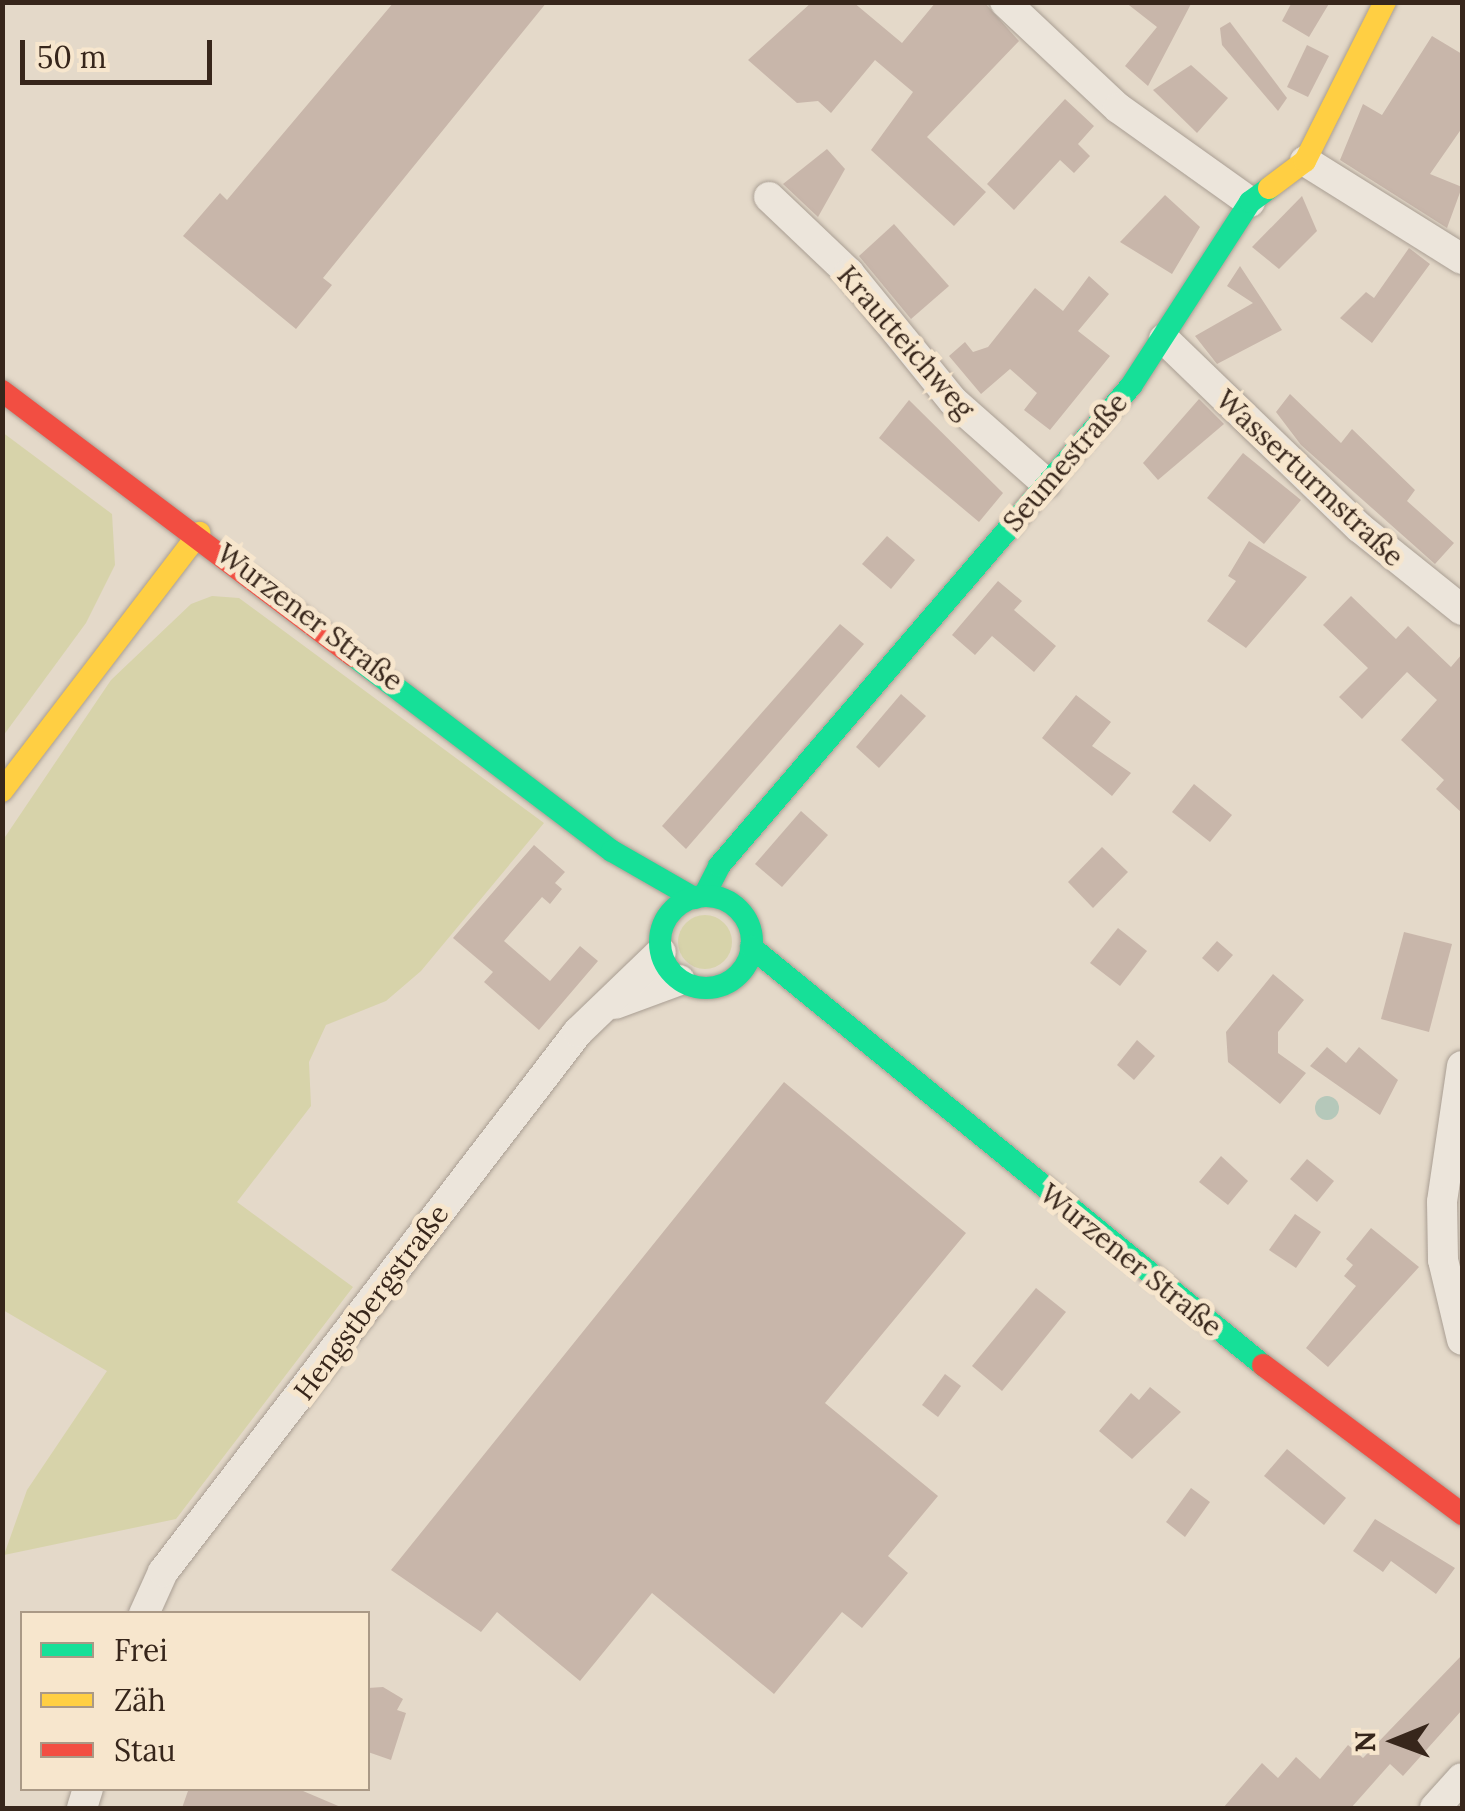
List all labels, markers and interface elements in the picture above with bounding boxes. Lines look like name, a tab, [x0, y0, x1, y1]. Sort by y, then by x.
scale bar	[25, 20, 218, 82]
text: 50 m	[37, 38, 107, 76]
street label: Krautteichweg	[831, 259, 981, 425]
street label: Wasserturmstraße	[1209, 383, 1411, 573]
street label: Seumestraße	[996, 386, 1134, 538]
street label: Wurzener Straße	[210, 536, 410, 698]
street label: Wurzener Straße	[1033, 1176, 1229, 1344]
street label: Hengstbergstraße	[287, 1198, 455, 1406]
legend	[20, 1611, 370, 1791]
text: Frei	[114, 1631, 168, 1669]
text: Zäh	[114, 1681, 166, 1719]
north arrow	[1345, 1691, 1445, 1791]
text: N	[1347, 1730, 1383, 1753]
text: Stau	[114, 1731, 176, 1769]

